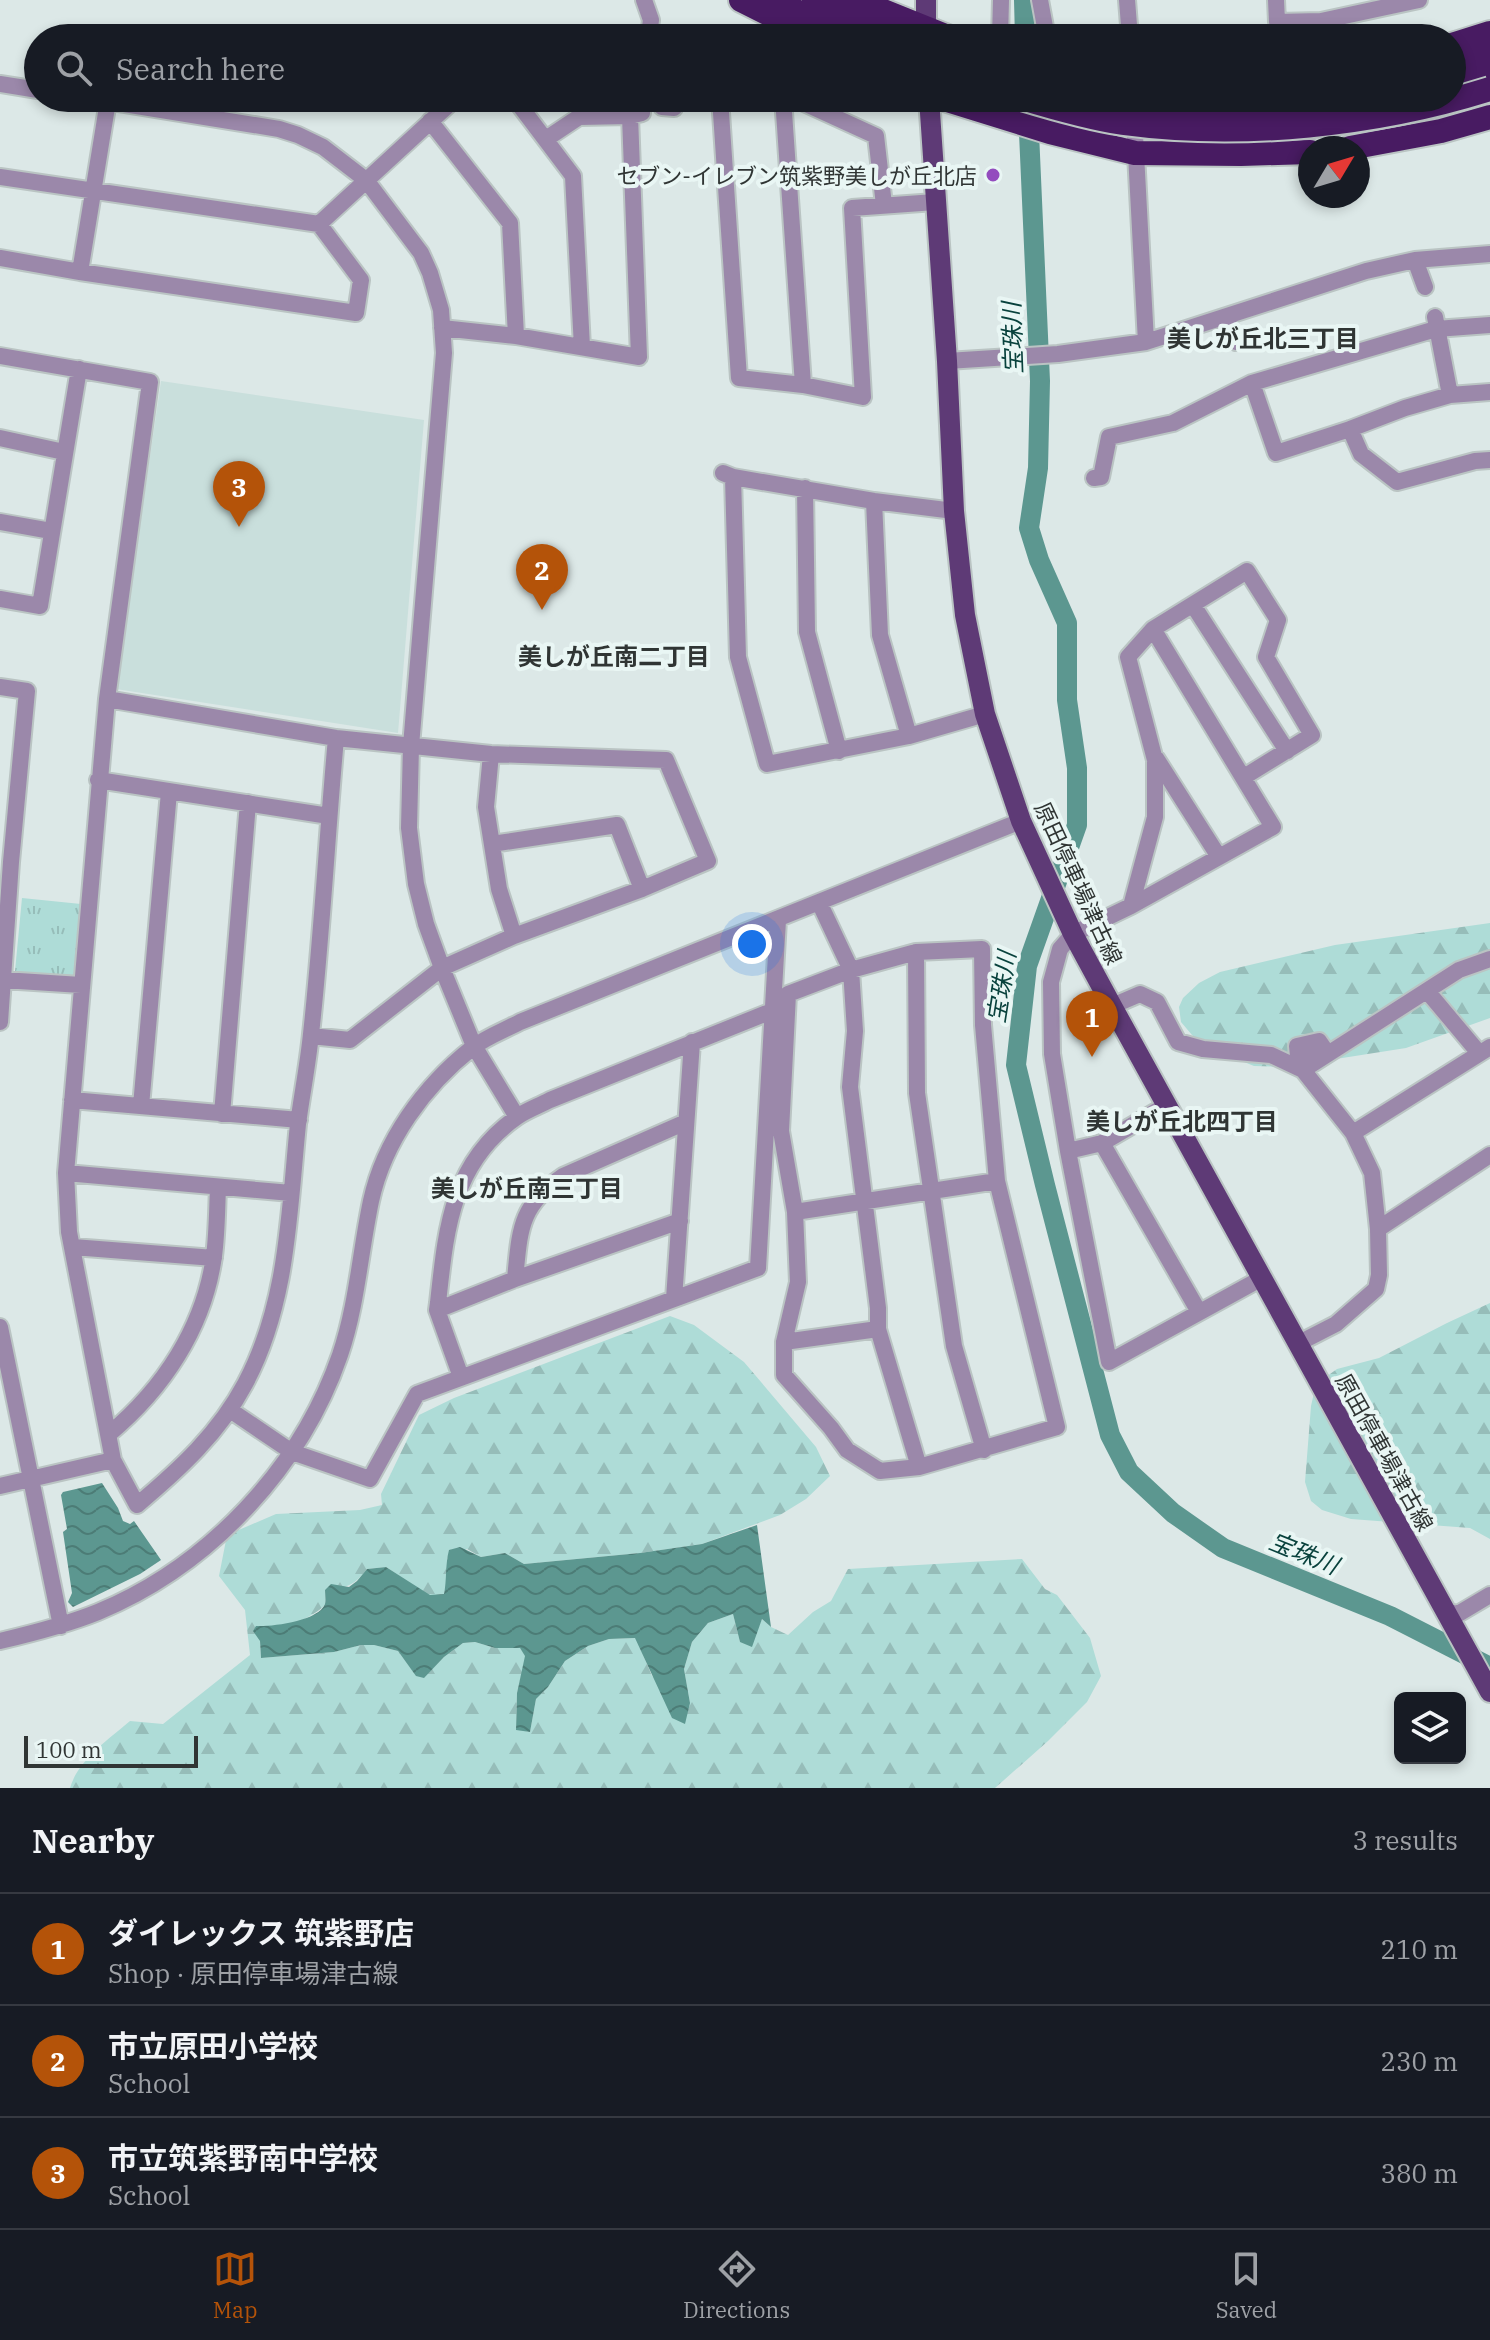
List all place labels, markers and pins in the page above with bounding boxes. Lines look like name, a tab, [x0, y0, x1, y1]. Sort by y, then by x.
place label: セブン-イレブン筑紫野美しが丘北店	[616, 161, 977, 190]
marker: セブン-イレブン筑紫野美しが丘北店	[984, 166, 1002, 184]
pin: 3	[213, 461, 265, 527]
pin: 2	[516, 544, 568, 610]
pin: 1	[1066, 991, 1118, 1057]

